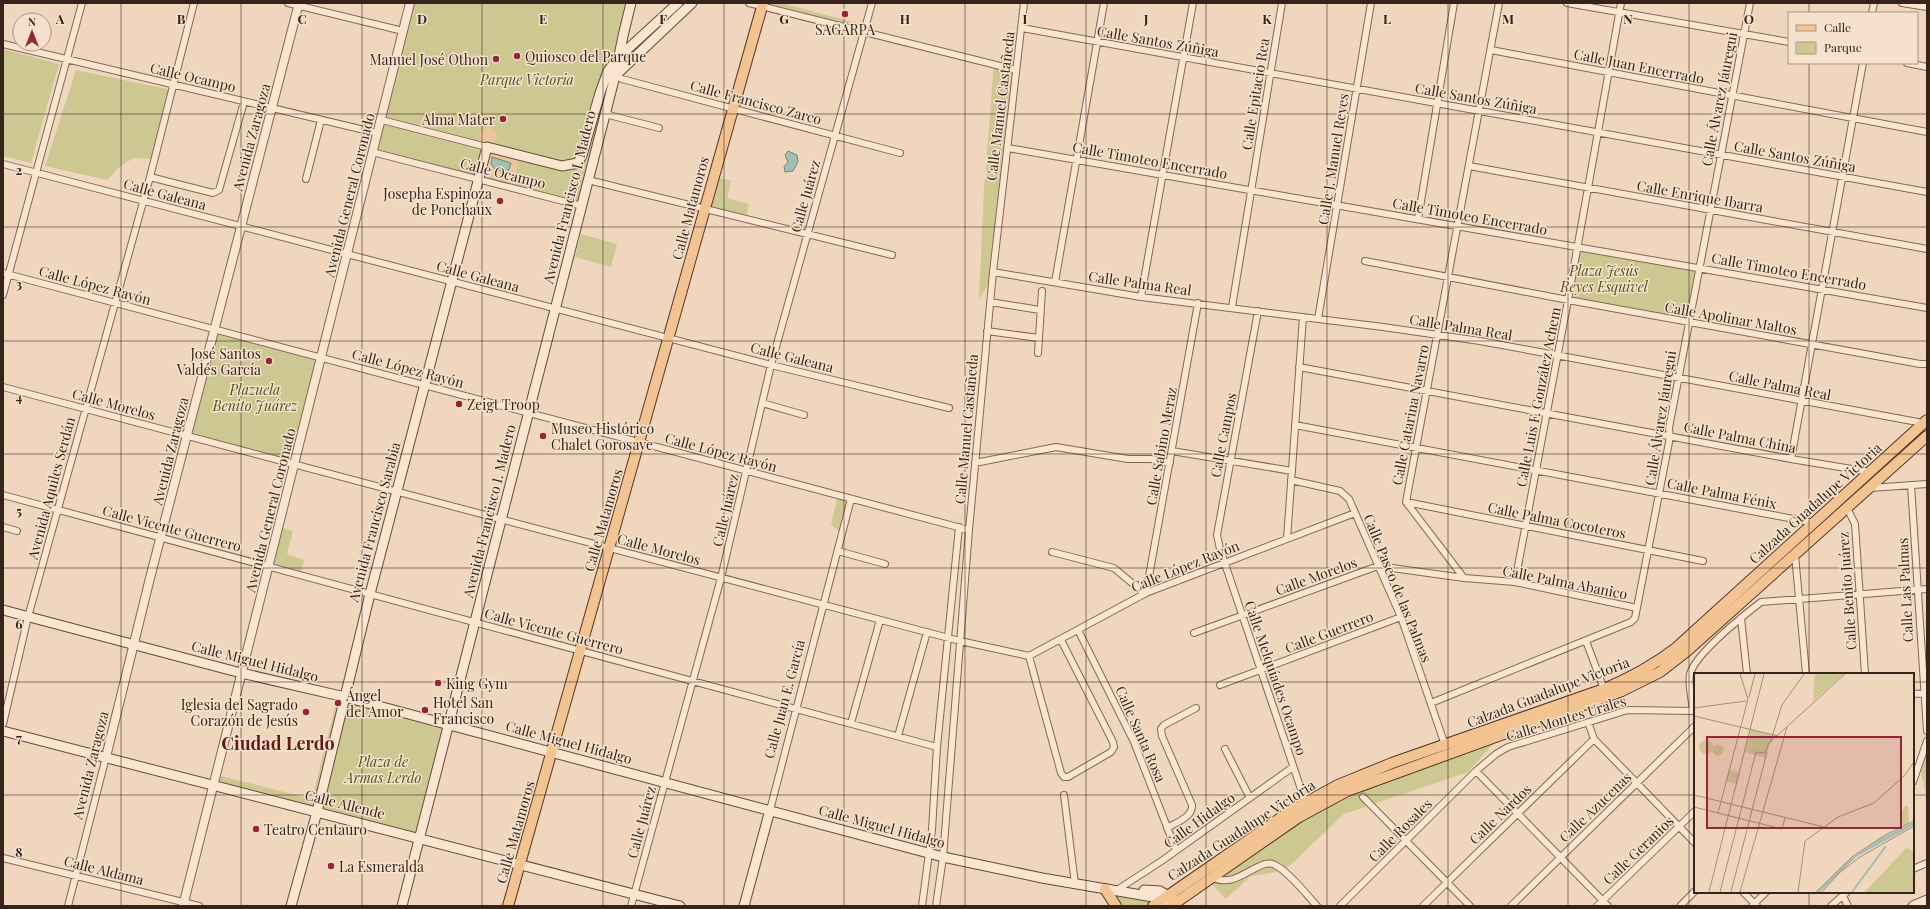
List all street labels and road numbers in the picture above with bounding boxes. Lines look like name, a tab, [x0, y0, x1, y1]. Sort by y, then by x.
street label: Calle Santos Zúñiga	[1096, 21, 1220, 61]
street label: Calle Manuel Castañeda	[981, 30, 1019, 182]
street label: Calle Álvarez Jáuregui	[1697, 30, 1741, 168]
street label: Calle Epitacio Rea	[1237, 37, 1273, 151]
street label: Calle Juan Encerrado	[1572, 44, 1706, 88]
street label: Calle Ocampo	[148, 58, 238, 96]
street label: Calle Francisco Zarco	[688, 75, 824, 129]
street label: Calle Santos Zúñiga	[1414, 78, 1538, 118]
street label: Avenida Zaragoza	[227, 81, 274, 194]
street label: Calle J. Manuel Reyes	[1313, 92, 1353, 226]
street label: Avenida Francisco I. Madero	[538, 108, 600, 287]
street label: Avenida General Coronado	[319, 111, 379, 280]
street label: Calle Santos Zúñiga	[1733, 136, 1857, 176]
street label: Calle Timoteo Encerrado	[1071, 137, 1229, 183]
street label: Calle Ocampo	[458, 153, 548, 193]
street label: Calle Matamoros	[667, 154, 713, 262]
street label: Calle Juárez	[786, 157, 824, 234]
street label: Calle Galeana	[121, 174, 209, 214]
street label: Calle Enrique Ibarra	[1635, 176, 1765, 216]
street label: Calle Timoteo Encerrado	[1391, 193, 1549, 239]
street label: Calle Timoteo Encerrado	[1710, 248, 1868, 294]
street label: Calle Galeana	[434, 256, 522, 296]
street label: Calle López Rayón	[37, 261, 154, 309]
street label: Calle Palma Real	[1087, 266, 1193, 300]
street label: Calle Apolinar Maltos	[1663, 297, 1799, 339]
street label: Calle Luis F. González Achem	[1511, 305, 1565, 489]
street label: Calle Palma Real	[1408, 309, 1514, 345]
street label: Calle Galeana	[748, 337, 836, 377]
street label: Calle Catarina Navarro	[1387, 343, 1433, 487]
street label: Calle López Rayón	[350, 344, 467, 392]
street label: Calle Álvarez Jáuregui	[1640, 349, 1680, 487]
street label: Calle Manuel Castañeda	[950, 353, 982, 505]
street label: Calle Palma Real	[1727, 366, 1833, 404]
street label: Calle Morelos	[70, 384, 158, 424]
street label: Calle Sabino Meraz	[1141, 385, 1181, 507]
street label: Calle Campos	[1205, 391, 1241, 479]
street label: Avenida Zaragoza	[147, 395, 193, 508]
street label: Avenida Aquiles Serdán	[23, 414, 79, 562]
street label: Calle Palma China	[1682, 417, 1798, 457]
street label: Avenida Francisco I. Madero	[458, 422, 520, 601]
street label: Avenida General Coronado	[240, 426, 300, 595]
street label: Calle López Rayón	[663, 428, 780, 476]
street label: Calzada Guadalupe Victoria	[1745, 438, 1885, 568]
street label: Avenida Francisco Sarabia	[343, 440, 405, 605]
street label: Calle Matamoros	[579, 466, 627, 574]
street label: Calle Juárez	[707, 471, 743, 548]
street label: Calle Palma Fénix	[1666, 473, 1779, 513]
street label: Calle Palma Cocoteros	[1486, 497, 1628, 543]
street label: Calle Vicente Guerrero	[101, 500, 244, 556]
street label: Calle Paseo de las Palmas	[1360, 511, 1436, 665]
street label: Calle Morelos	[615, 529, 703, 569]
street label: Calle Benito Juárez	[1833, 531, 1861, 651]
street label: Calle López Rayón	[1128, 535, 1243, 596]
street label: Calle Las Palmas	[1893, 537, 1917, 643]
street label: Calle Morelos	[1273, 552, 1359, 600]
street label: Calle Palma Abanico	[1501, 561, 1629, 604]
street label: Calle Melquíades Ocampo	[1241, 598, 1312, 758]
street label: Calle Vicente Guerrero	[483, 603, 626, 659]
street label: Calle Guerrero	[1282, 606, 1376, 658]
street label: Calle Miguel Hidalgo	[190, 636, 321, 686]
street label: Calle Juan E. García	[759, 637, 809, 761]
street label: Calzada Guadalupe Victoria	[1464, 652, 1632, 732]
street label: Calle Santa Rosa	[1111, 683, 1171, 785]
street label: Calle Montes Urales	[1504, 691, 1628, 745]
street label: Avenida Zaragoza	[67, 709, 113, 822]
street label: Calle Miguel Hidalgo	[504, 716, 635, 768]
street label: Calle Azucenas	[1555, 768, 1635, 846]
street label: Calzada Guadalupe Victoria	[1164, 775, 1318, 885]
street label: Calle Matamoros	[491, 778, 539, 886]
street label: Calle Nardos	[1465, 780, 1535, 848]
street label: Calle Juárez	[622, 783, 660, 860]
street label: Calle Allende	[303, 785, 387, 823]
street label: Calle Hidalgo	[1160, 788, 1239, 852]
street label: Calle Rosales	[1364, 794, 1436, 866]
street label: Calle Miguel Hidalgo	[817, 800, 948, 852]
street label: Calle Geranios	[1598, 811, 1678, 889]
street label: Calle Aldama	[62, 851, 146, 889]

